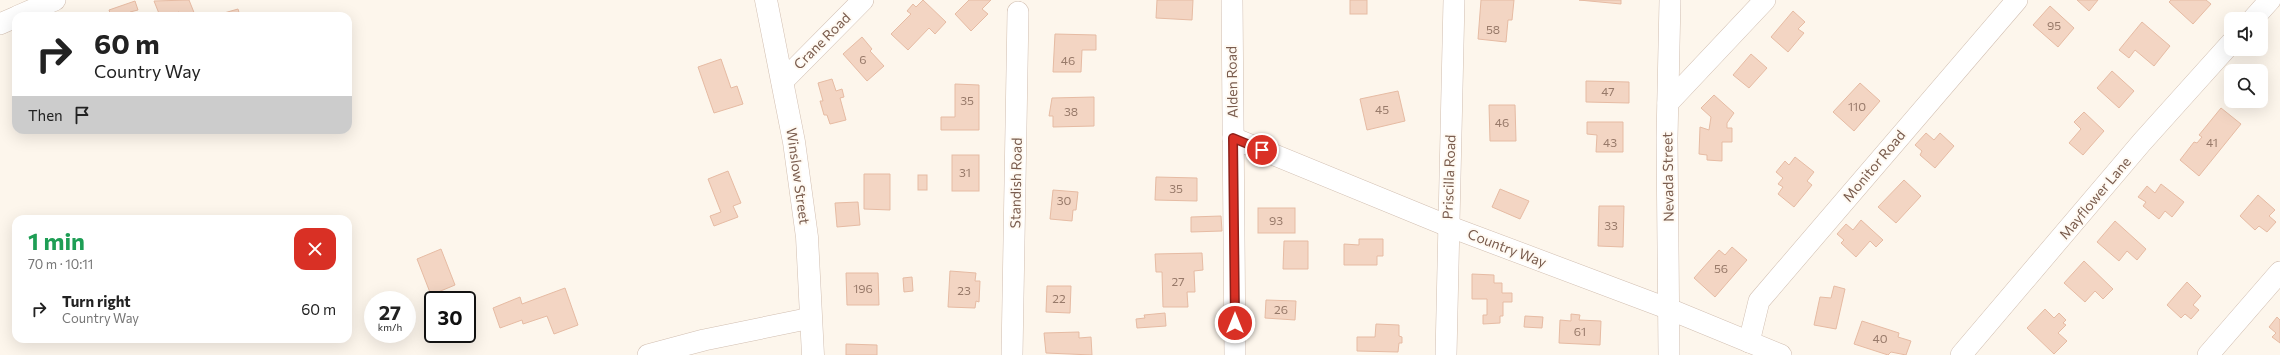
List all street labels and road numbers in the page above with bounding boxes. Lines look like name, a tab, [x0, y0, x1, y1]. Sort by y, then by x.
street label: Crane Road	[790, 9, 854, 73]
street label: Alden Road	[1222, 46, 1241, 118]
street label: Monitor Road	[1839, 126, 1909, 205]
street label: Winslow Street	[783, 127, 814, 226]
street label: Nevada Street	[1658, 132, 1677, 222]
street label: Priscilla Road	[1439, 134, 1458, 220]
street label: Standish Road	[1006, 138, 1025, 228]
street label: Mayflower Lane	[2055, 153, 2134, 242]
street label: Country Way	[1465, 225, 1549, 270]

